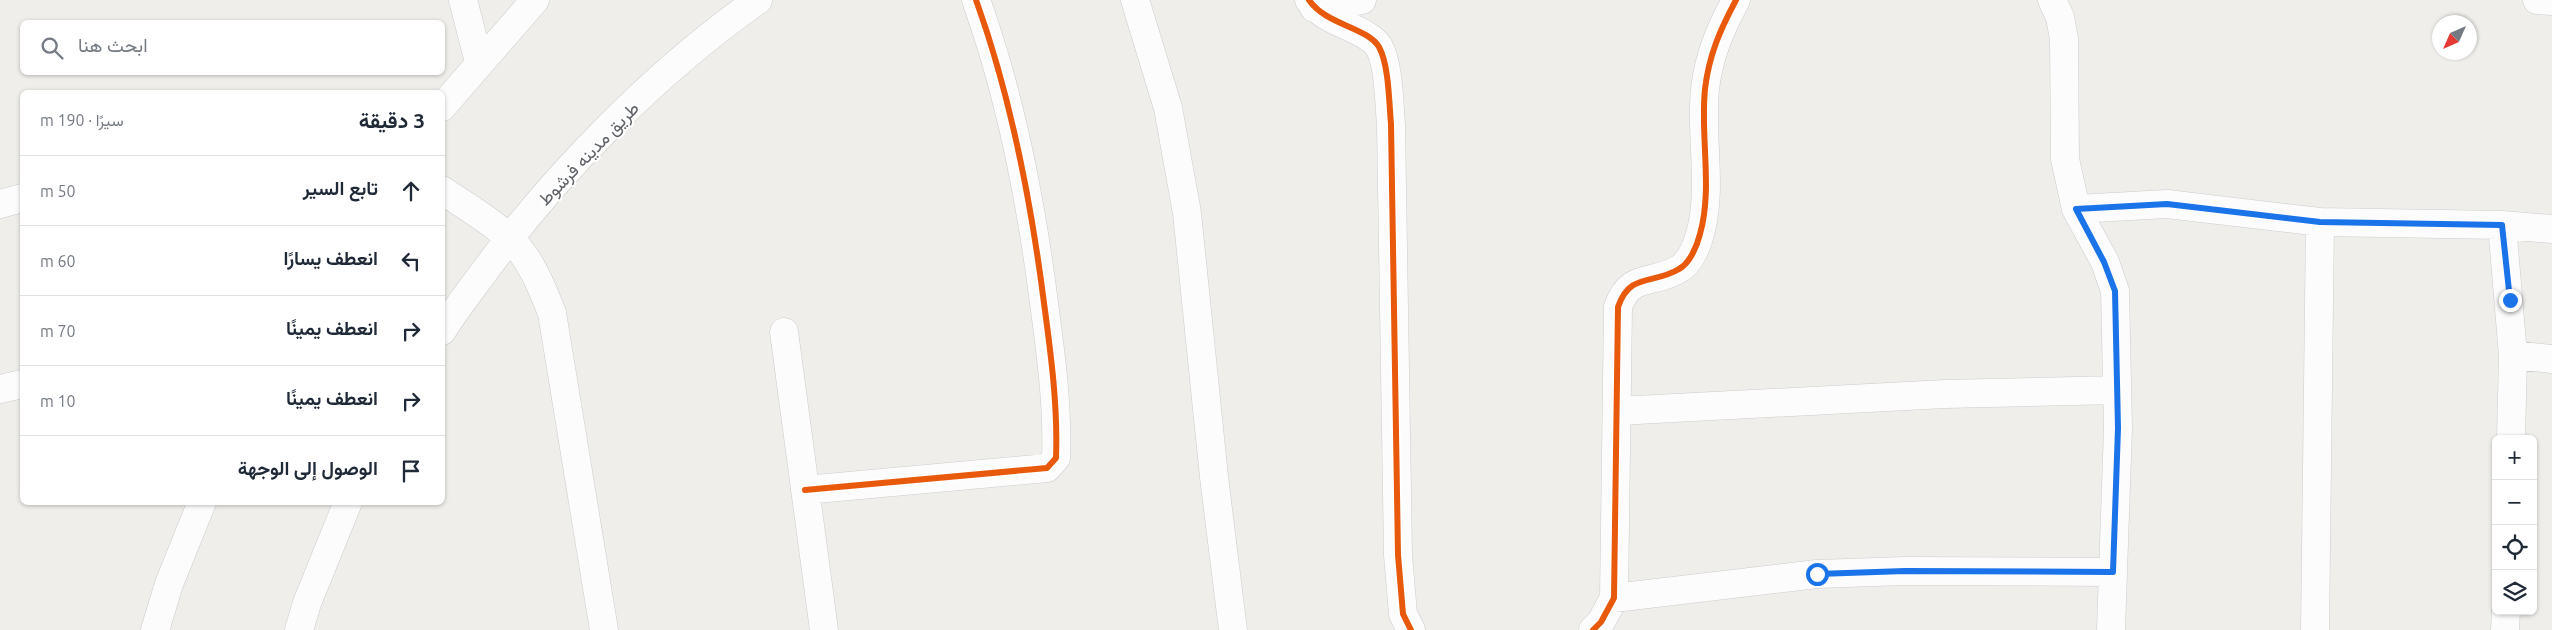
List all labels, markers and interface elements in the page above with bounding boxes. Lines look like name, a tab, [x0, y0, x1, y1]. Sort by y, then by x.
north arrow	[2432, 15, 2477, 60]
search box	[20, 20, 445, 75]
icon: search	[38, 34, 66, 62]
text: ابحث هنا	[78, 34, 148, 56]
street label: طريق مدينه فرشوط	[534, 97, 644, 210]
text: 3 دقيقة	[359, 108, 425, 132]
text: سيرًا · 190 m	[40, 111, 124, 129]
text: تابع السير	[303, 177, 378, 199]
icon: ahead	[397, 177, 425, 205]
text: 50 m	[40, 182, 76, 200]
text: انعطف يسارًا	[284, 247, 378, 269]
icon: left	[397, 247, 425, 275]
text: 60 m	[40, 252, 76, 270]
route end	[2499, 289, 2522, 312]
text: انعطف يمينًا	[286, 317, 378, 339]
icon: right	[397, 317, 425, 345]
text: 70 m	[40, 322, 76, 340]
text: انعطف يمينًا	[286, 387, 378, 409]
icon: right	[397, 387, 425, 415]
text: 10 m	[40, 392, 76, 410]
map controls	[2492, 435, 2537, 615]
button: +	[2492, 435, 2537, 480]
text: الوصول إلى الوجهة	[238, 457, 378, 479]
icon: arrive	[397, 457, 425, 485]
button: −	[2492, 480, 2537, 525]
button: locate	[2492, 525, 2537, 570]
route start	[1806, 563, 1829, 586]
button: layers	[2492, 570, 2537, 615]

